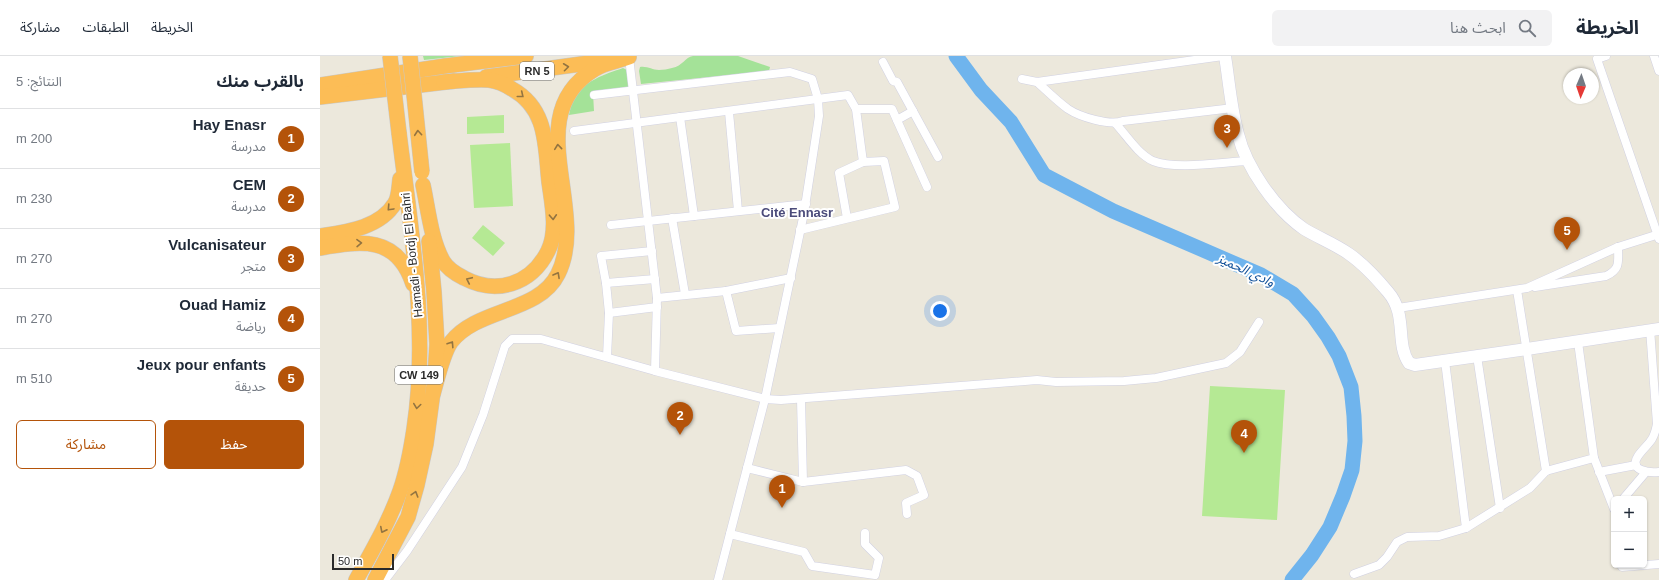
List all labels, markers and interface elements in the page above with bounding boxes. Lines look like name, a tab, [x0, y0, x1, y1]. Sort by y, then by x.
search box	[1272, 10, 1552, 46]
icon: search	[1516, 17, 1538, 39]
text: الخريطة	[1576, 17, 1639, 38]
text: مشاركة	[20, 19, 60, 35]
text: الطبقات	[82, 19, 129, 35]
text: الخريطة	[151, 19, 193, 35]
text: ابحث هنا	[1450, 19, 1506, 36]
road number: RN 5	[520, 62, 554, 80]
one-way arrow	[563, 63, 569, 72]
north arrow	[1563, 68, 1599, 104]
text: بالقرب منك	[216, 72, 304, 91]
text: النتائج: 5	[16, 74, 62, 89]
one-way arrow	[516, 90, 524, 97]
pin: 3	[1214, 115, 1240, 148]
text: Hay Enasr	[193, 116, 266, 133]
one-way arrow	[414, 130, 423, 136]
text: 200 m	[16, 131, 52, 146]
text: 1	[287, 131, 295, 146]
text: مدرسة	[231, 139, 266, 154]
one-way arrow	[554, 144, 563, 150]
text: CEM	[233, 176, 266, 193]
text: 230 m	[16, 191, 52, 206]
text: 2	[287, 191, 295, 206]
street label: Hamadi - Bordj El Bahri	[398, 192, 426, 318]
text: مدرسة	[231, 199, 266, 214]
one-way arrow	[388, 203, 395, 211]
district label: Cité Ennasr	[761, 205, 833, 220]
one-way arrow	[549, 214, 557, 220]
pin: 5	[1554, 217, 1580, 250]
text: Vulcanisateur	[168, 236, 266, 253]
one-way arrow	[356, 239, 362, 247]
water label: وادي الحميز	[1213, 250, 1277, 292]
text: 270 m	[16, 251, 52, 266]
text: 3	[287, 251, 295, 266]
text: متجر	[241, 259, 266, 274]
one-way arrow	[552, 272, 559, 279]
one-way arrow	[465, 277, 473, 285]
text: Ouad Hamiz	[179, 296, 266, 313]
your location	[930, 301, 950, 321]
text: 270 m	[16, 311, 52, 326]
text: 4	[287, 311, 295, 326]
text: رياضة	[236, 319, 266, 334]
one-way arrow	[446, 341, 454, 348]
text: Jeux pour enfants	[137, 356, 266, 373]
road number: CW 149	[395, 366, 443, 384]
text: 510 m	[16, 371, 52, 386]
text: 5	[287, 371, 295, 386]
text: حديقة	[235, 379, 266, 394]
pin: 2	[667, 402, 693, 435]
one-way arrow	[413, 403, 422, 409]
button: مشاركة	[16, 420, 156, 469]
button: حفظ	[164, 420, 304, 469]
pin: 4	[1231, 420, 1257, 453]
pin: 1	[769, 475, 795, 508]
one-way arrow	[410, 491, 419, 498]
map controls	[1611, 496, 1647, 568]
button: +	[1611, 496, 1647, 532]
one-way arrow	[380, 526, 387, 534]
button: −	[1611, 532, 1647, 568]
scale bar	[332, 552, 394, 571]
text: 50 m	[338, 555, 362, 567]

